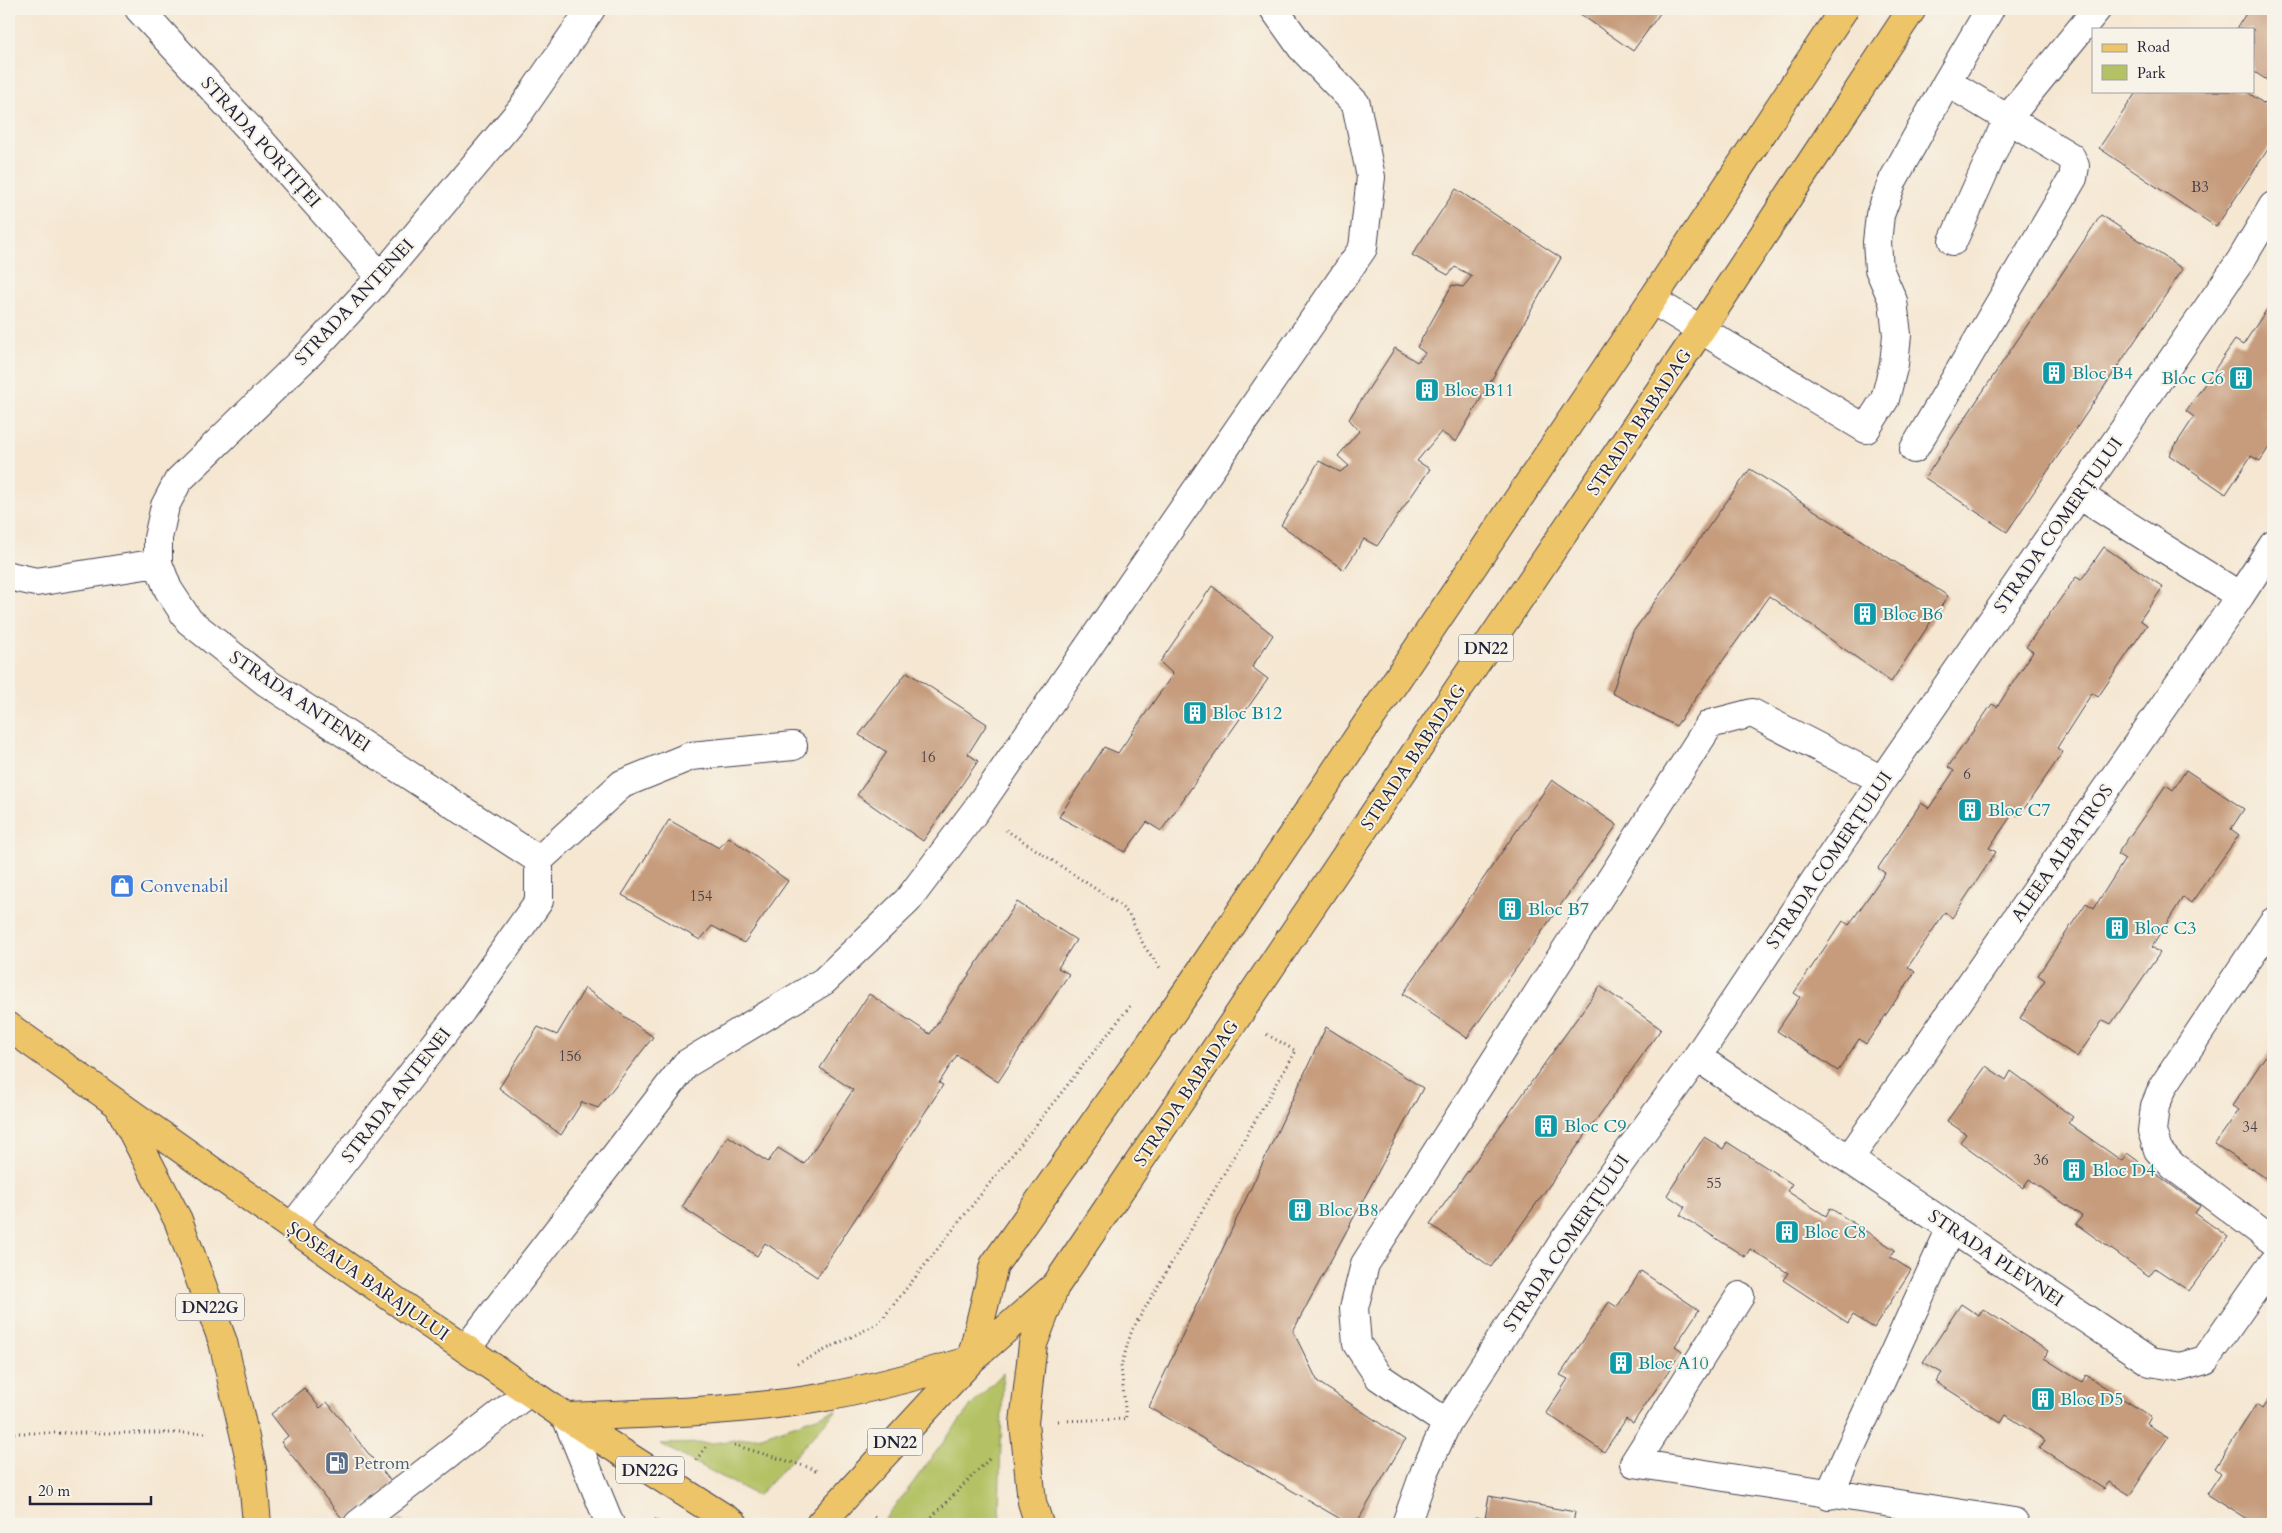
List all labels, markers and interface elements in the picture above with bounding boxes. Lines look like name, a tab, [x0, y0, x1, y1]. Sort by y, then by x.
legend	[2092, 28, 2254, 92]
text: Road	[2137, 37, 2170, 57]
text: Park	[2137, 63, 2166, 83]
street label: STRADA PORTIȚEI	[195, 71, 326, 213]
house number: B3	[2191, 177, 2209, 197]
street label: STRADA ANTENEI	[289, 234, 420, 371]
street label: STRADA BABADAG	[1581, 344, 1698, 500]
building icon: Bloc B4	[2041, 360, 2067, 386]
place label: Bloc B4	[2072, 361, 2133, 386]
building icon: Bloc C6	[2228, 365, 2254, 391]
place label: Bloc C6	[2161, 366, 2224, 391]
building icon: Bloc B11	[1414, 377, 1440, 403]
place label: Bloc B11	[1444, 378, 1514, 403]
street label: STRADA COMERȚULUI	[1988, 432, 2129, 618]
building icon: Bloc B6	[1852, 601, 1878, 627]
place label: Bloc B6	[1882, 602, 1943, 627]
road number: DN22	[1458, 634, 1514, 661]
street label: STRADA ANTENEI	[224, 645, 375, 758]
street label: STRADA BABADAG	[1355, 679, 1472, 835]
building icon: Bloc B12	[1182, 700, 1208, 726]
place label: Bloc B12	[1212, 701, 1282, 726]
house number: 16	[920, 747, 936, 767]
house number: 6	[1963, 764, 1971, 784]
street label: STRADA COMERȚULUI	[1761, 767, 1898, 954]
street label: ALEEA ALBATROS	[2006, 780, 2119, 927]
building icon: Bloc C7	[1957, 797, 1983, 823]
place label: Bloc C7	[1988, 798, 2051, 823]
shop icon: Convenabil	[109, 873, 135, 899]
place label: Convenabil	[140, 874, 229, 899]
house number: 154	[689, 886, 713, 906]
building icon: Bloc B7	[1497, 896, 1523, 922]
place label: Bloc B7	[1528, 897, 1589, 922]
building icon: Bloc C3	[2104, 915, 2130, 941]
place label: Bloc C3	[2134, 916, 2197, 941]
street label: STRADA BABADAG	[1128, 1015, 1245, 1171]
street label: STRADA ANTENEI	[336, 1023, 457, 1168]
house number: 156	[558, 1046, 582, 1066]
building icon: Bloc C9	[1533, 1113, 1559, 1139]
place label: Bloc C9	[1564, 1114, 1627, 1139]
house number: 34	[2242, 1117, 2258, 1137]
street label: STRADA COMERȚULUI	[1498, 1150, 1635, 1337]
house number: 36	[2033, 1150, 2049, 1170]
building icon: Bloc D4	[2061, 1157, 2087, 1183]
place label: Bloc D4	[2092, 1158, 2155, 1183]
house number: 55	[1706, 1173, 1722, 1193]
building icon: Bloc B8	[1287, 1197, 1313, 1223]
place label: Bloc B8	[1318, 1198, 1379, 1223]
street label: STRADA PLEVNEI	[1923, 1204, 2068, 1313]
street label: ȘOSEAUA BARAJULUI	[282, 1216, 454, 1347]
building icon: Bloc C8	[1774, 1219, 1800, 1245]
place label: Bloc C8	[1804, 1220, 1867, 1245]
road number: DN22G	[176, 1294, 244, 1320]
building icon: Bloc A10	[1608, 1350, 1634, 1376]
place label: Bloc A10	[1638, 1351, 1709, 1376]
building icon: Bloc D5	[2030, 1386, 2056, 1412]
place label: Bloc D5	[2060, 1387, 2123, 1412]
road number: DN22	[868, 1428, 922, 1455]
fuel station icon: Petrom	[324, 1450, 350, 1476]
place label: Petrom	[354, 1451, 411, 1476]
road number: DN22G	[616, 1456, 684, 1484]
scale bar	[30, 1473, 151, 1505]
text: 20 m	[38, 1481, 70, 1501]

